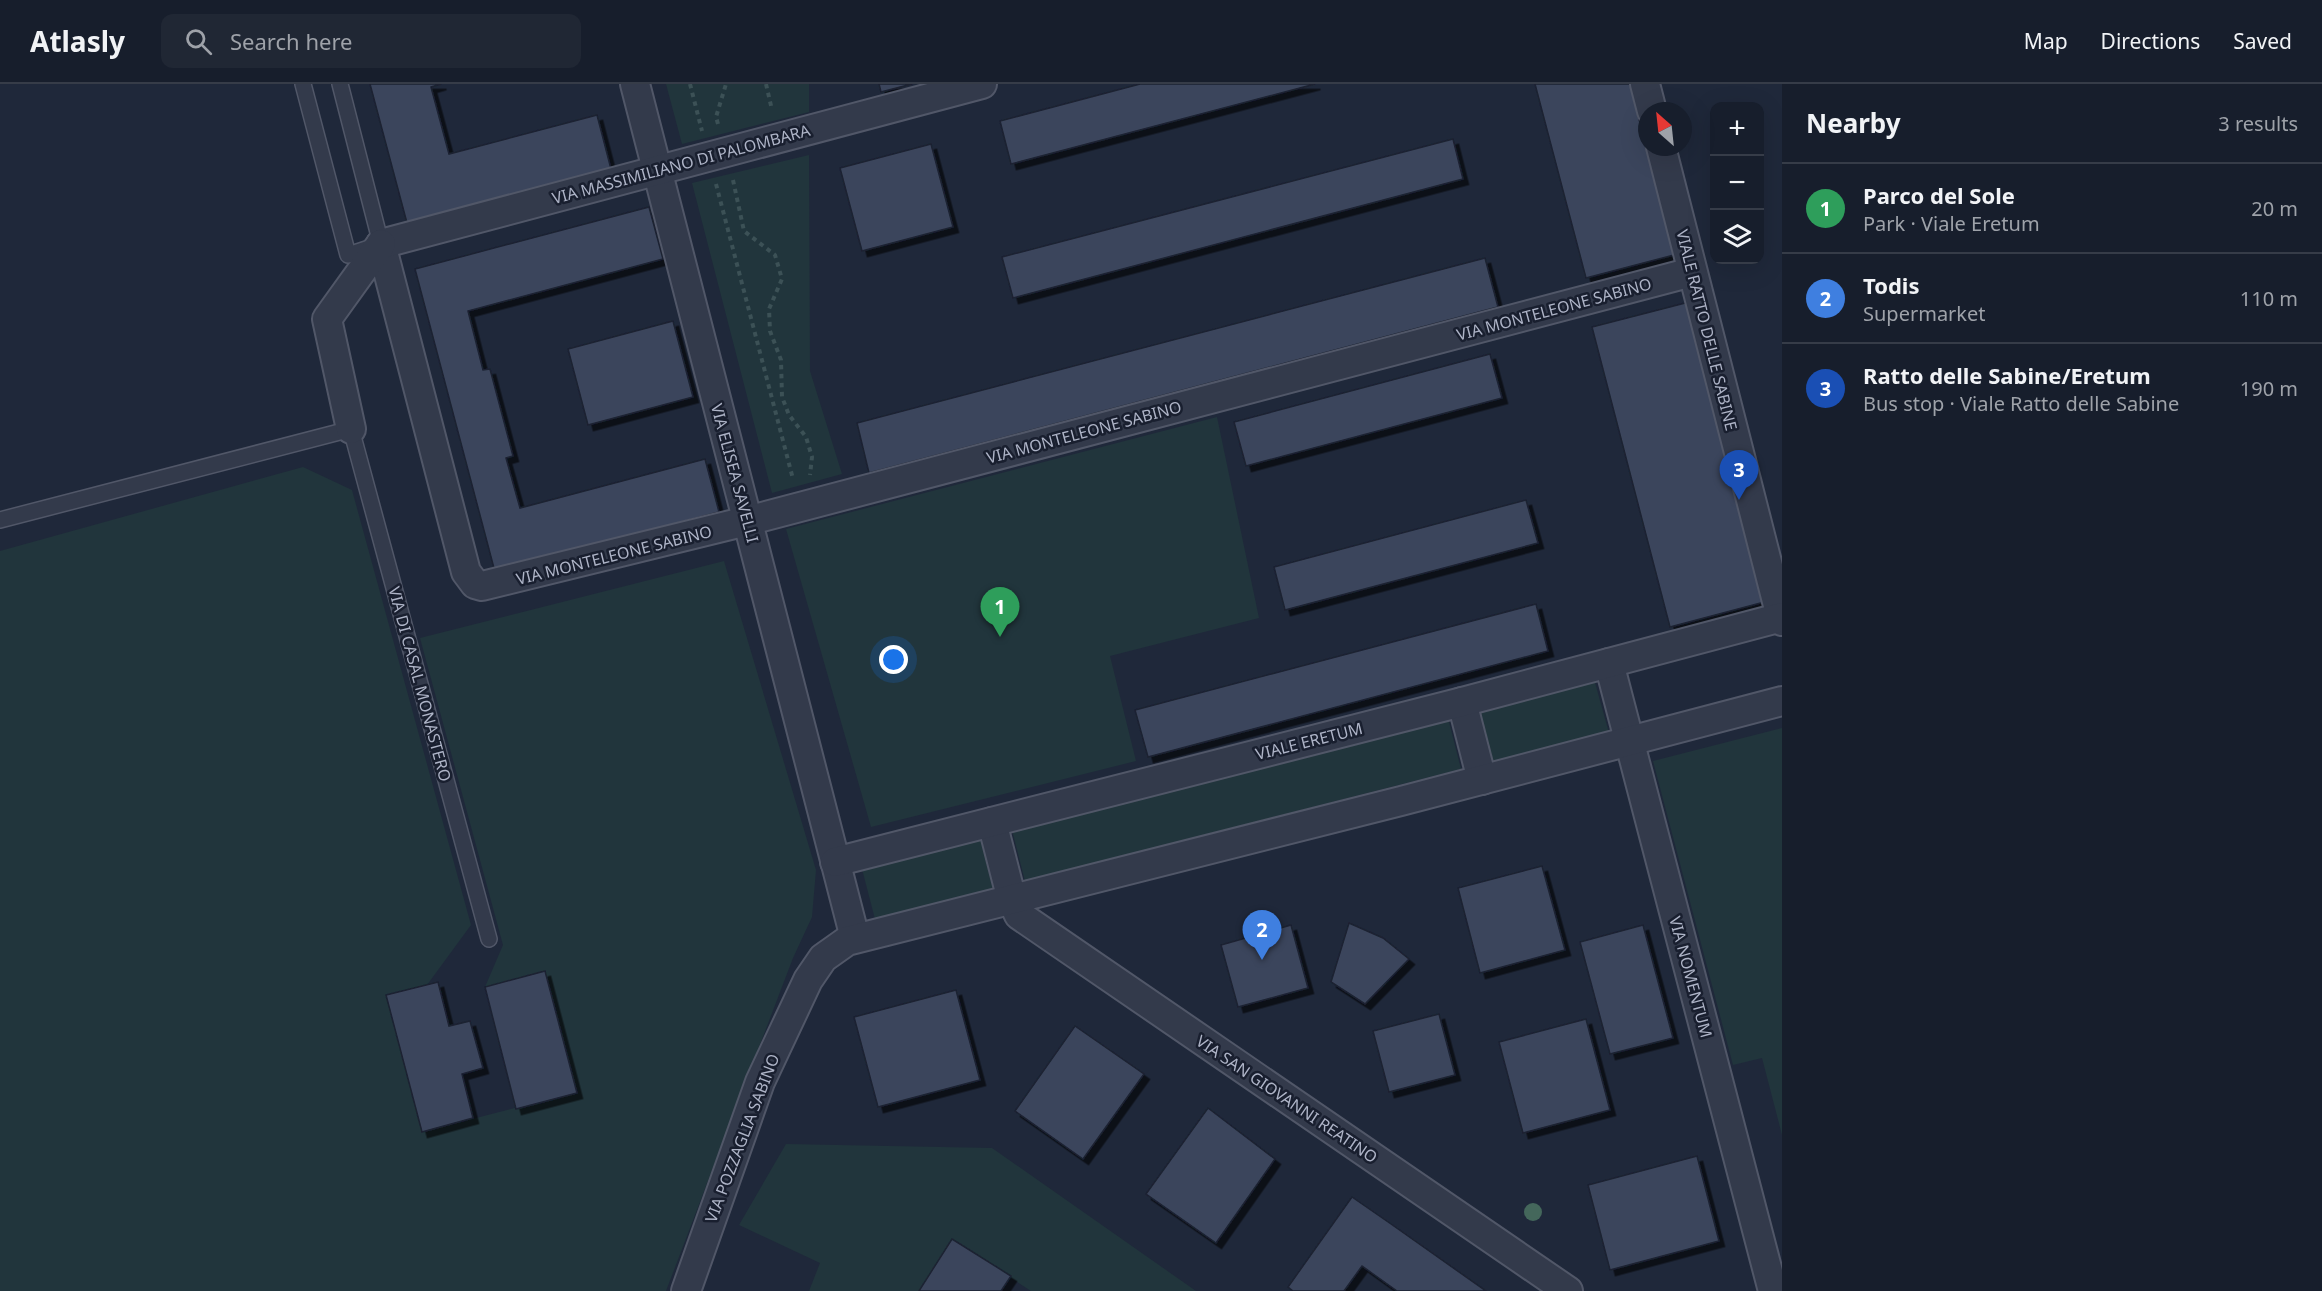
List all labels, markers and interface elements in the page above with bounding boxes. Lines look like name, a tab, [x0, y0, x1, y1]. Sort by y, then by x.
search box	[161, 14, 581, 68]
text: Atlasly	[30, 22, 125, 60]
icon: search	[182, 25, 215, 58]
text: Search here	[230, 26, 352, 56]
text: Map	[2024, 27, 2068, 55]
text: Directions	[2101, 27, 2200, 55]
text: Saved	[2233, 27, 2292, 55]
north arrow	[1638, 102, 1692, 156]
map controls	[1710, 102, 1764, 264]
button: +	[1710, 102, 1764, 156]
text: Nearby	[1806, 105, 1901, 141]
text: 3 results	[2218, 110, 2298, 137]
street label: VIA MASSIMILIANO DI PALOMBARA	[550, 119, 813, 209]
button: −	[1710, 156, 1764, 210]
text: Parco del Sole	[1863, 180, 2015, 210]
text: 1	[1820, 195, 1831, 222]
text: 20 m	[2251, 195, 2298, 222]
button: layers	[1710, 210, 1764, 264]
text: Park · Viale Eretum	[1863, 210, 2040, 237]
street label: VIALE RATTO DELLE SABINE	[1671, 227, 1743, 433]
text: Todis	[1863, 270, 1919, 300]
street label: VIA MONTELEONE SABINO	[1454, 272, 1654, 346]
text: 2	[1820, 285, 1831, 312]
text: 110 m	[2240, 285, 2298, 312]
text: Supermarket	[1863, 300, 1986, 327]
text: Ratto delle Sabine/Eretum	[1863, 360, 2151, 390]
text: 3	[1820, 375, 1831, 402]
text: 190 m	[2240, 375, 2298, 402]
text: Bus stop · Viale Ratto delle Sabine	[1863, 390, 2179, 417]
street label: VIA MONTELEONE SABINO	[984, 395, 1184, 469]
street label: VIA ELISEA SAVELLI	[706, 401, 764, 545]
pin: 3	[1720, 450, 1758, 500]
street label: VIA MONTELEONE SABINO	[514, 520, 714, 590]
street label: VIA DI CASAL MONASTERO	[383, 584, 457, 784]
pin: 1	[980, 588, 1020, 637]
your location	[879, 645, 908, 674]
street label: VIALE ERETUM	[1253, 717, 1365, 765]
pin: 2	[1242, 910, 1282, 960]
street label: VIA NOMENTUM	[1664, 914, 1718, 1040]
street label: VIA SAN GIOVANNI REATINO	[1192, 1030, 1382, 1168]
street label: VIA POZZAGLIA SABINO	[700, 1051, 784, 1225]

